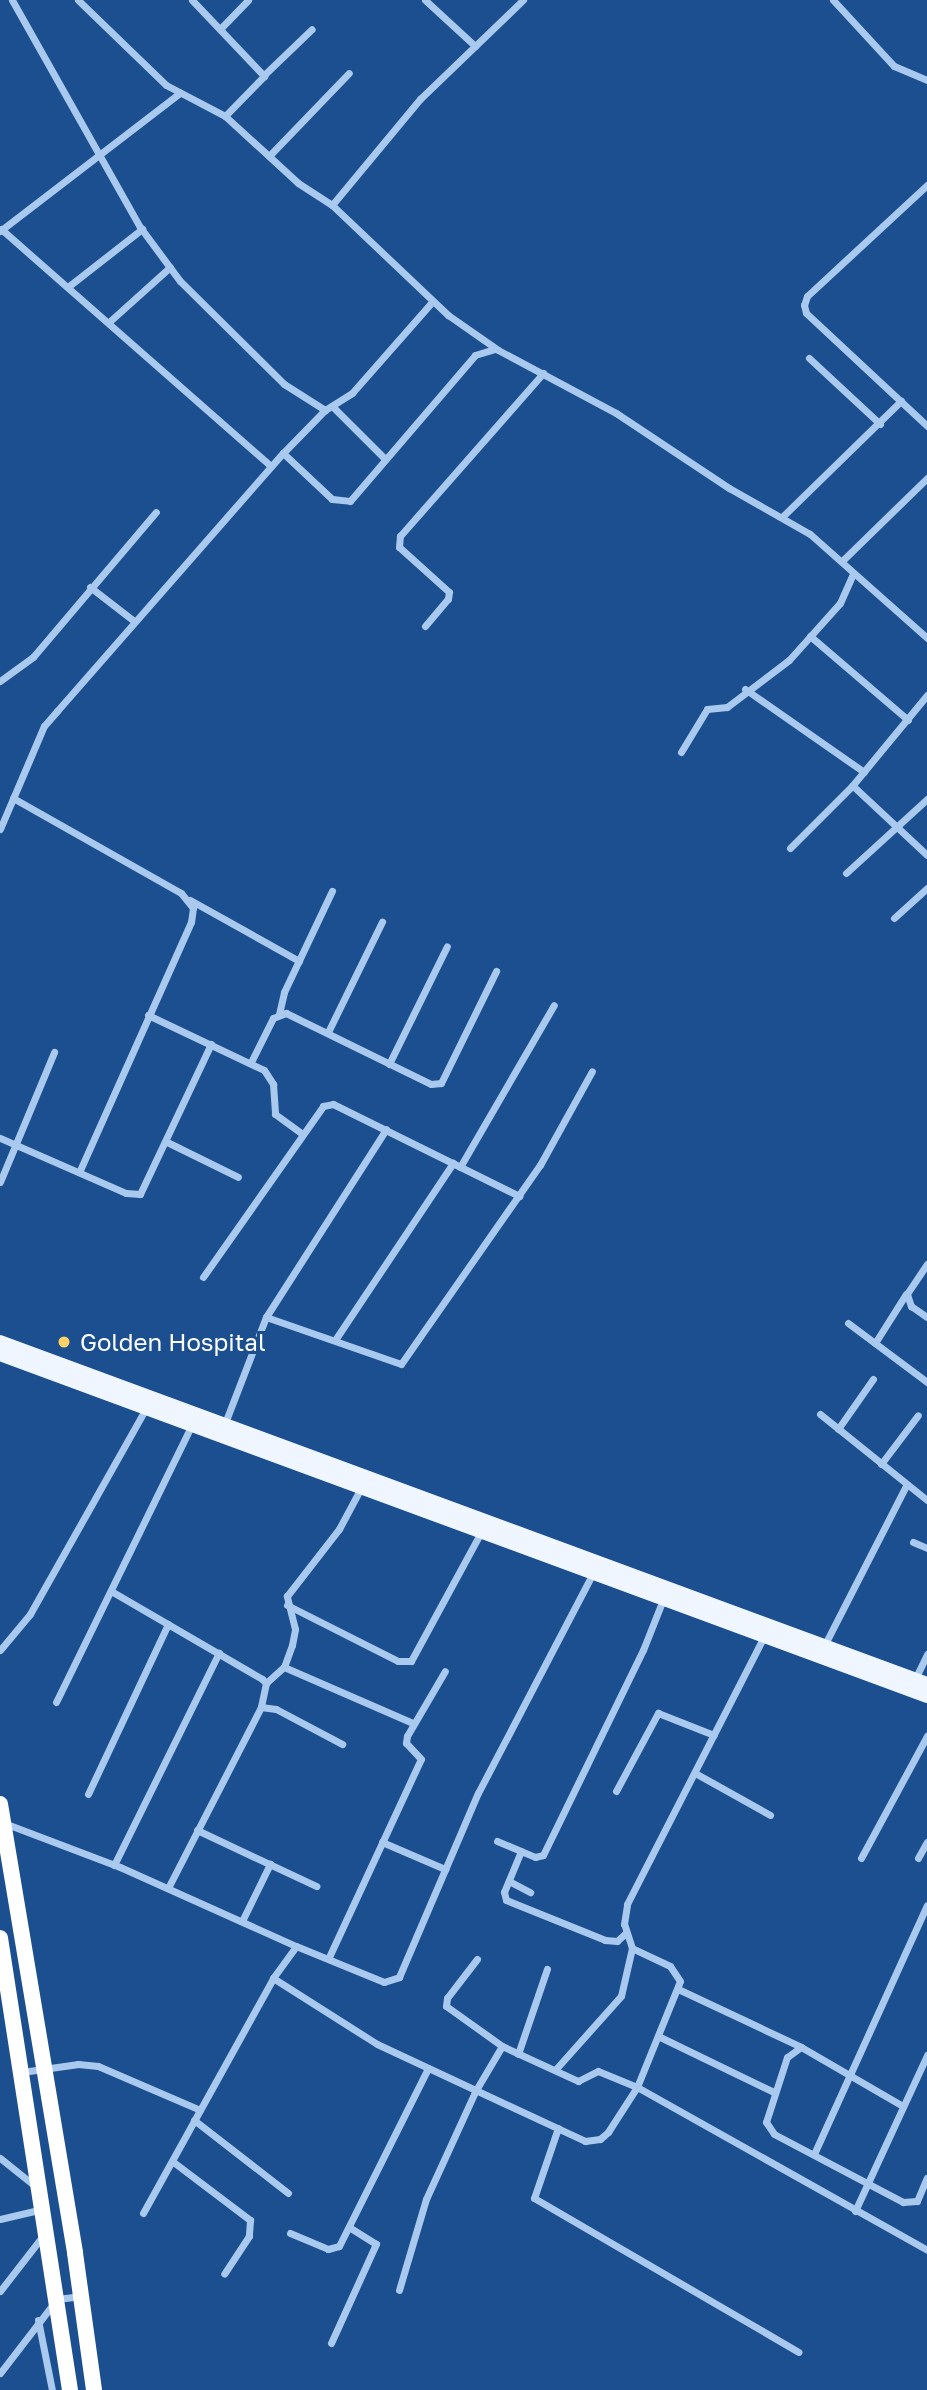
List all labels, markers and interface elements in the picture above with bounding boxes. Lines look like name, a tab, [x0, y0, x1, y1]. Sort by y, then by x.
place label: Golden Hospital	[80, 1328, 266, 1356]
marker: Golden Hospital	[54, 1332, 74, 1352]

